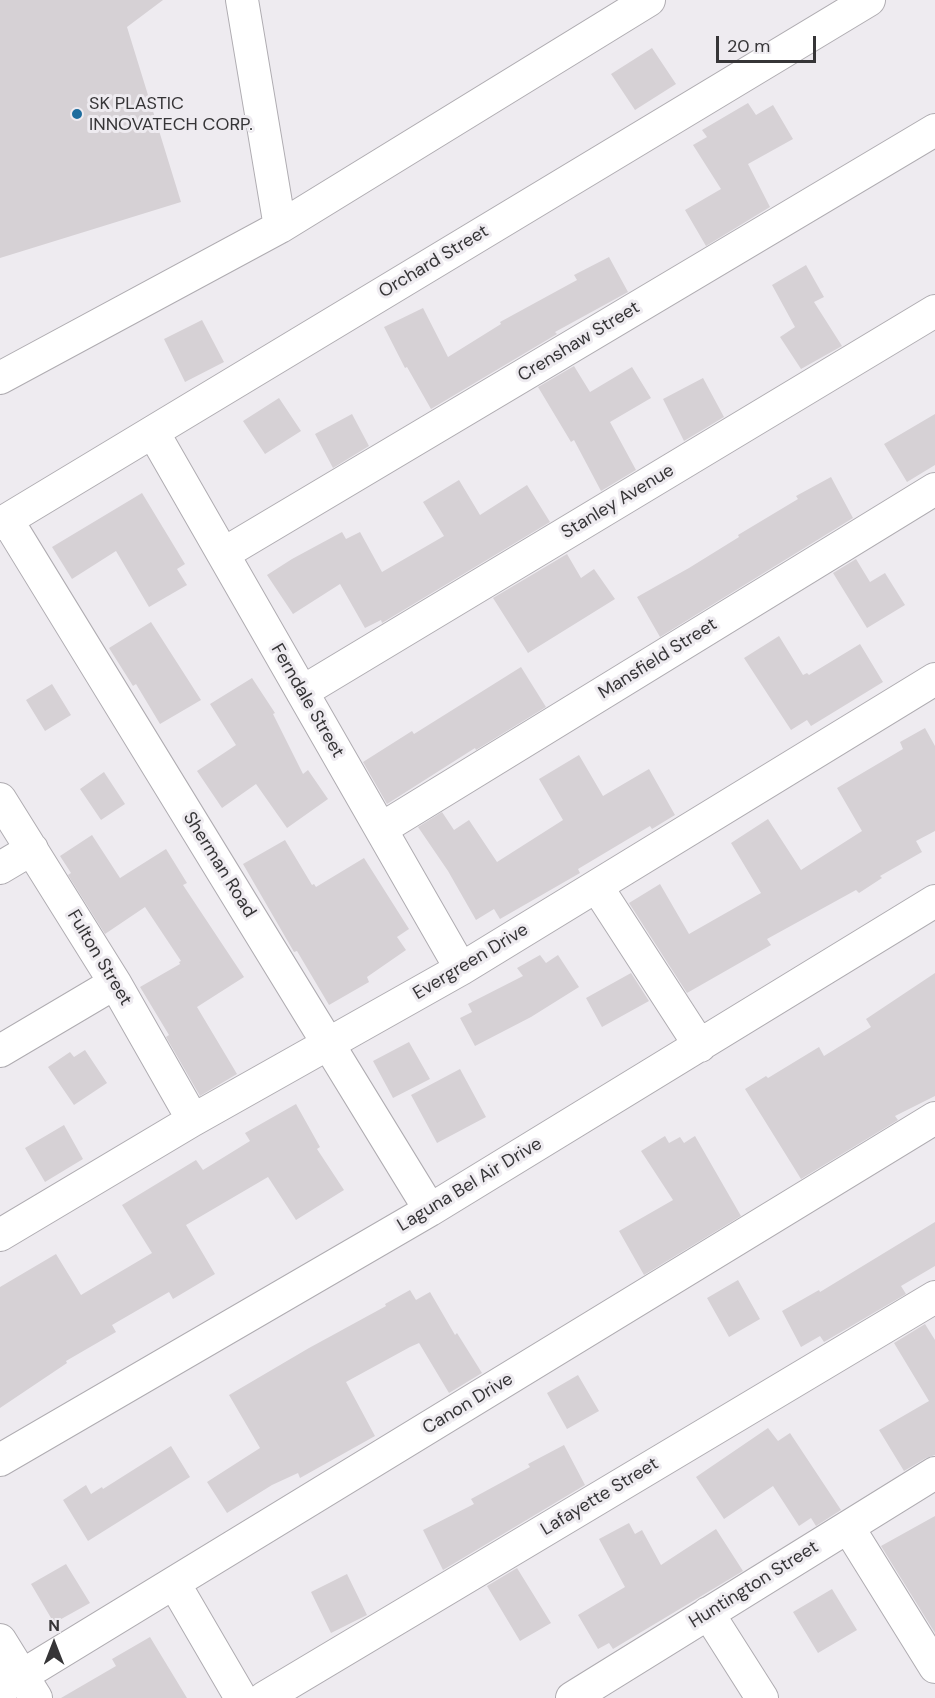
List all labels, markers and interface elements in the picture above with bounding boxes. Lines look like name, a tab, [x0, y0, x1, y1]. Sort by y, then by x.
scale bar	[719, 24, 820, 62]
text: 20 m	[727, 34, 770, 58]
place label: SK PLASTIC INNOVATECH CORP.	[89, 93, 253, 136]
marker: SK PLASTIC INNOVATECH CORP.	[70, 107, 84, 121]
street label: Orchard Street	[375, 221, 493, 303]
street label: Crenshaw Street	[514, 297, 644, 387]
street label: Stanley Avenue	[558, 460, 678, 544]
street label: Mansfield Street	[595, 614, 721, 704]
street label: Ferndale Street	[266, 640, 348, 762]
street label: Sherman Road	[178, 808, 260, 922]
street label: Fulton Street	[62, 906, 136, 1010]
street label: Evergreen Drive	[410, 919, 532, 1005]
street label: Laguna Bel Air Drive	[394, 1133, 546, 1237]
street label: Canon Drive	[419, 1369, 517, 1439]
street label: Lafayette Street	[537, 1453, 663, 1541]
street label: Huntington Street	[685, 1537, 823, 1633]
north arrow	[24, 1614, 84, 1674]
text: N	[48, 1615, 60, 1636]

